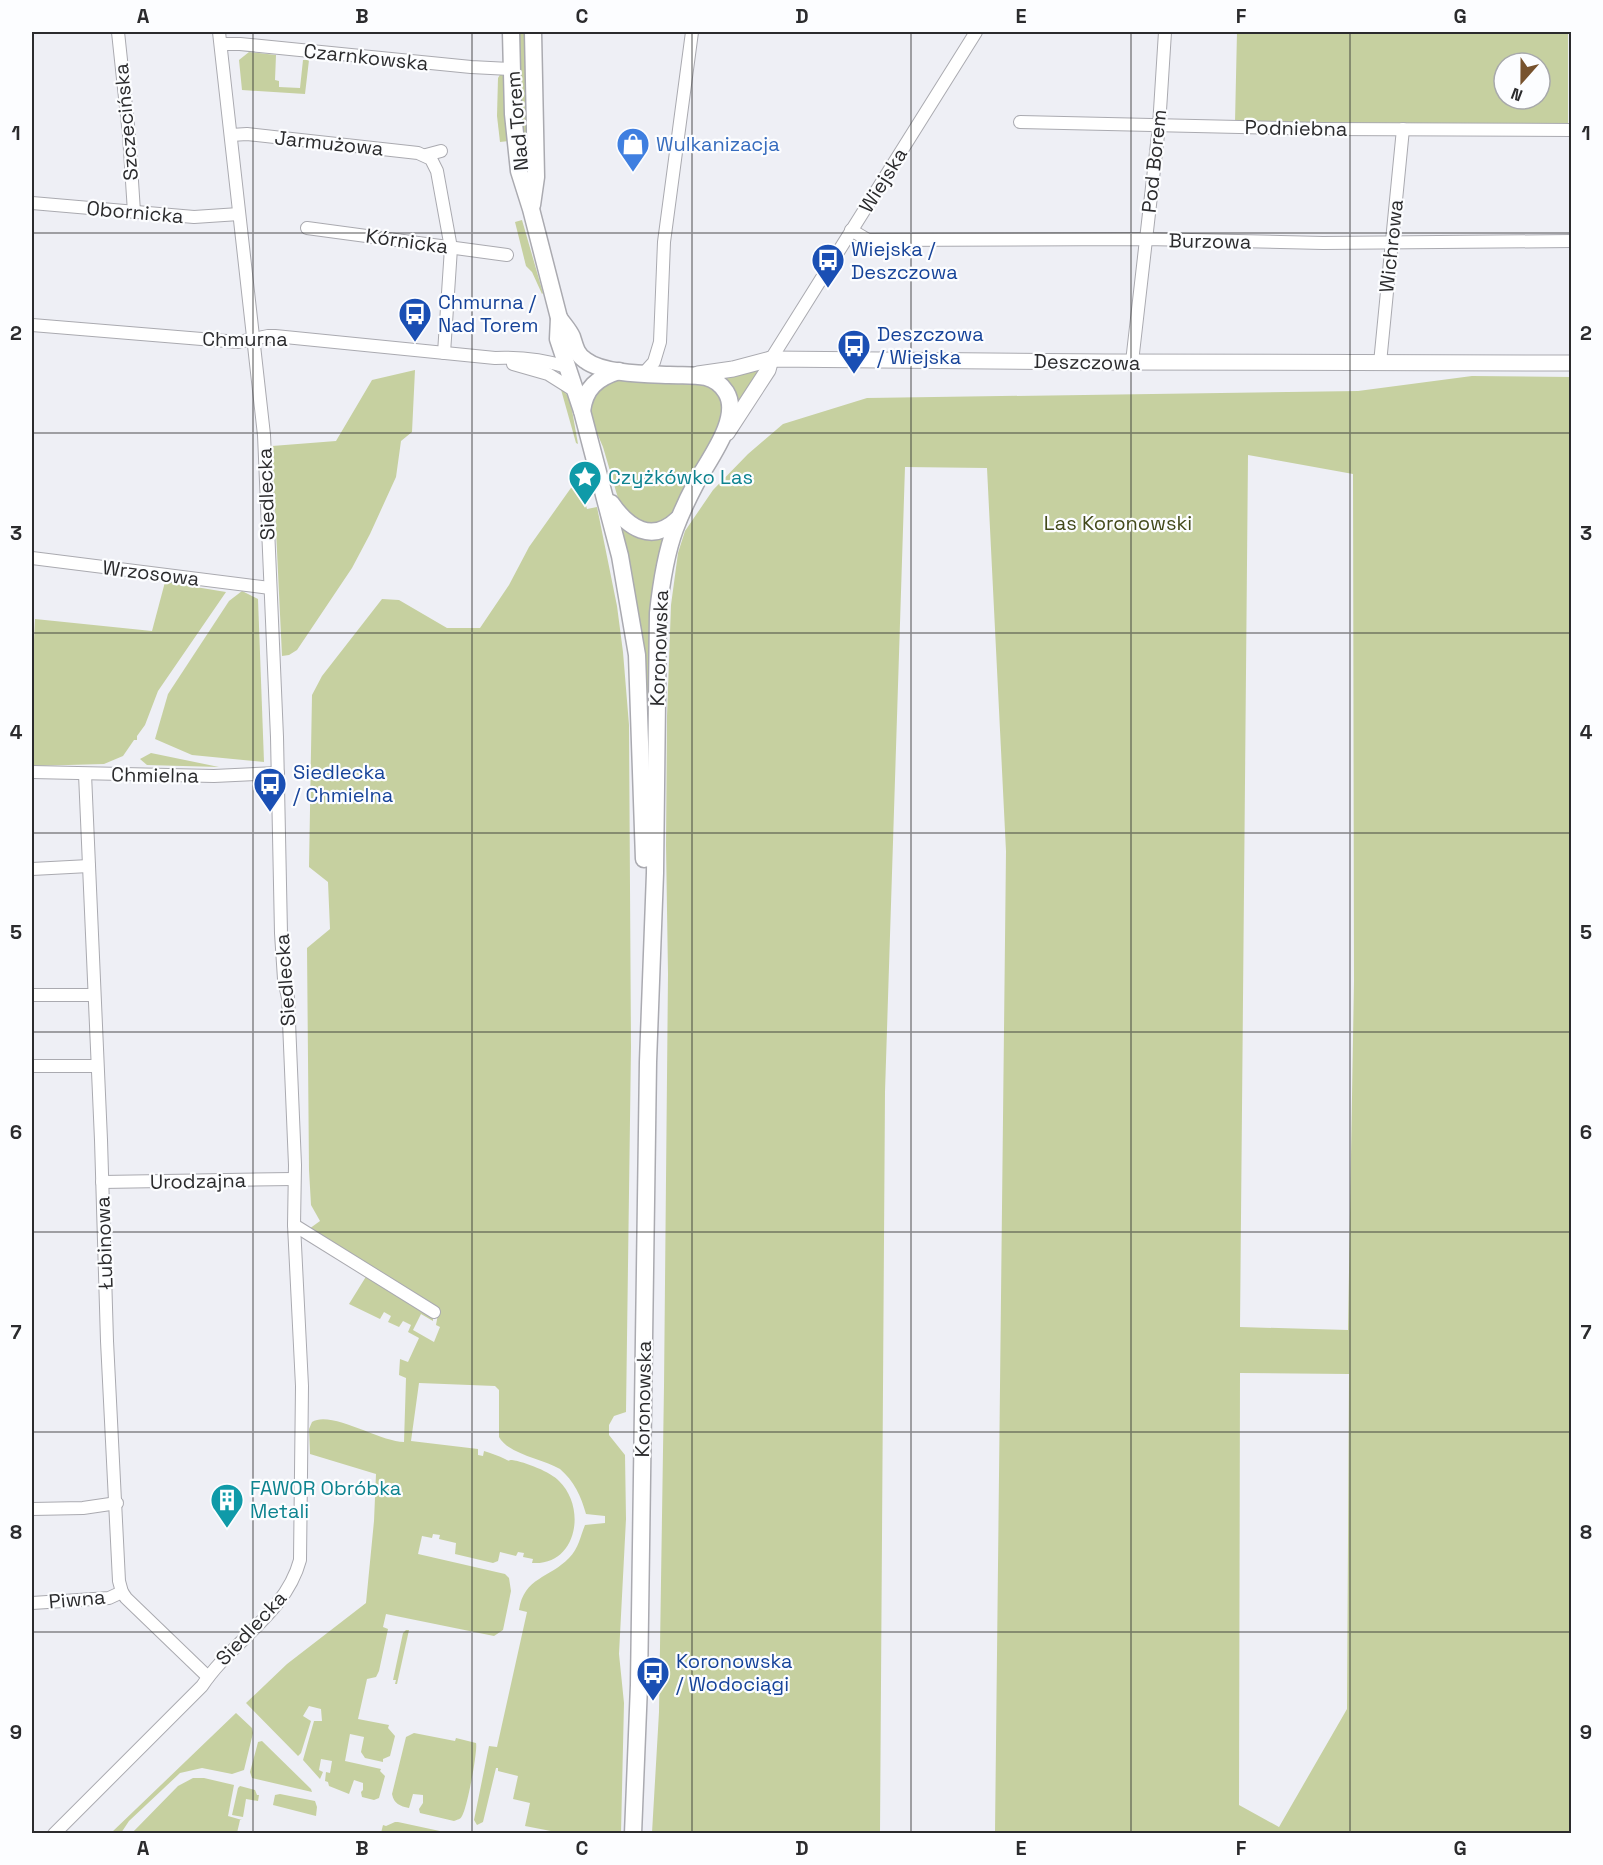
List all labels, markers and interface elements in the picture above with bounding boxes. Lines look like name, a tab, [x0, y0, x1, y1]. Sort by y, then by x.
text: A	[137, 3, 150, 29]
text: B	[355, 3, 369, 29]
text: C	[576, 3, 589, 29]
text: D	[795, 3, 809, 29]
text: E	[1015, 3, 1027, 29]
text: F	[1236, 3, 1247, 29]
text: G	[1453, 3, 1467, 29]
street label: Czarnkowska	[302, 38, 430, 76]
north arrow	[1492, 51, 1552, 111]
street label: Szczecińska	[108, 62, 144, 182]
street label: Nad Torem	[500, 70, 534, 172]
text: N	[1508, 83, 1526, 106]
street label: Pod Borem	[1136, 108, 1172, 214]
street label: Podniebna	[1244, 114, 1348, 142]
text: 1	[11, 120, 21, 146]
text: 1	[1581, 120, 1591, 146]
street label: Jarmużowa	[273, 124, 385, 162]
shop icon: Wulkanizacja	[615, 126, 651, 173]
place label: Wulkanizacja	[656, 131, 780, 157]
street label: Wiejska	[853, 143, 913, 217]
street label: Obornicka	[85, 195, 185, 229]
street label: Wichrowa	[1373, 198, 1409, 294]
street label: Kórnicka	[364, 222, 450, 260]
street label: Burzowa	[1169, 227, 1251, 255]
place label: Wiejska / Deszczowa	[851, 236, 958, 285]
bus stop icon: Wiejska / Deszczowa	[810, 242, 846, 289]
place label: Chmurna / Nad Torem	[438, 289, 538, 338]
bus stop icon: Chmurna / Nad Torem	[397, 296, 433, 343]
text: 2	[10, 320, 22, 346]
text: 2	[1580, 320, 1592, 346]
place label: Deszczowa / Wiejska	[877, 321, 984, 370]
street label: Chmurna	[202, 326, 288, 352]
bus stop icon: Deszczowa / Wiejska	[836, 328, 872, 375]
street label: Deszczowa	[1033, 348, 1141, 376]
street label: Siedlecka	[251, 447, 281, 541]
place icon: Czyżkówko Las	[567, 459, 603, 506]
place label: Czyżkówko Las	[608, 464, 753, 490]
park label: Las Koronowski	[1044, 510, 1192, 536]
text: 3	[10, 520, 22, 546]
text: 3	[1580, 520, 1592, 546]
street label: Wrzosowa	[101, 554, 201, 592]
street label: Koronowska	[644, 589, 674, 707]
text: 4	[10, 719, 23, 745]
text: 4	[1580, 719, 1593, 745]
place label: Siedlecka / Chmielna	[293, 759, 393, 808]
street label: Chmielna	[111, 761, 199, 789]
bus stop icon: Siedlecka / Chmielna	[252, 766, 288, 813]
text: 5	[10, 919, 22, 945]
text: 5	[1580, 919, 1592, 945]
street label: Siedlecka	[269, 933, 301, 1027]
text: 6	[10, 1119, 22, 1145]
text: 6	[1580, 1119, 1592, 1145]
street label: Urodzajna	[150, 1167, 246, 1195]
street label: Łubinowa	[89, 1196, 119, 1290]
text: 7	[10, 1319, 22, 1345]
text: 7	[1580, 1319, 1592, 1345]
street label: Koronowska	[629, 1340, 657, 1458]
place label: FAWOR Obróbka Metali	[250, 1475, 401, 1524]
building icon: FAWOR Obróbka Metali	[209, 1482, 245, 1529]
text: 8	[10, 1519, 22, 1545]
text: 8	[1580, 1519, 1592, 1545]
street label: Piwna	[48, 1584, 106, 1614]
street label: Siedlecka	[210, 1585, 292, 1671]
place label: Koronowska / Wodociągi	[676, 1648, 793, 1697]
bus stop icon: Koronowska / Wodociągi	[635, 1655, 671, 1702]
text: 9	[10, 1719, 22, 1745]
text: 9	[1580, 1719, 1592, 1745]
text: A	[137, 1835, 150, 1861]
text: B	[355, 1835, 369, 1861]
text: C	[576, 1835, 589, 1861]
text: D	[795, 1835, 809, 1861]
text: E	[1015, 1835, 1027, 1861]
text: F	[1236, 1835, 1247, 1861]
text: G	[1453, 1835, 1467, 1861]

